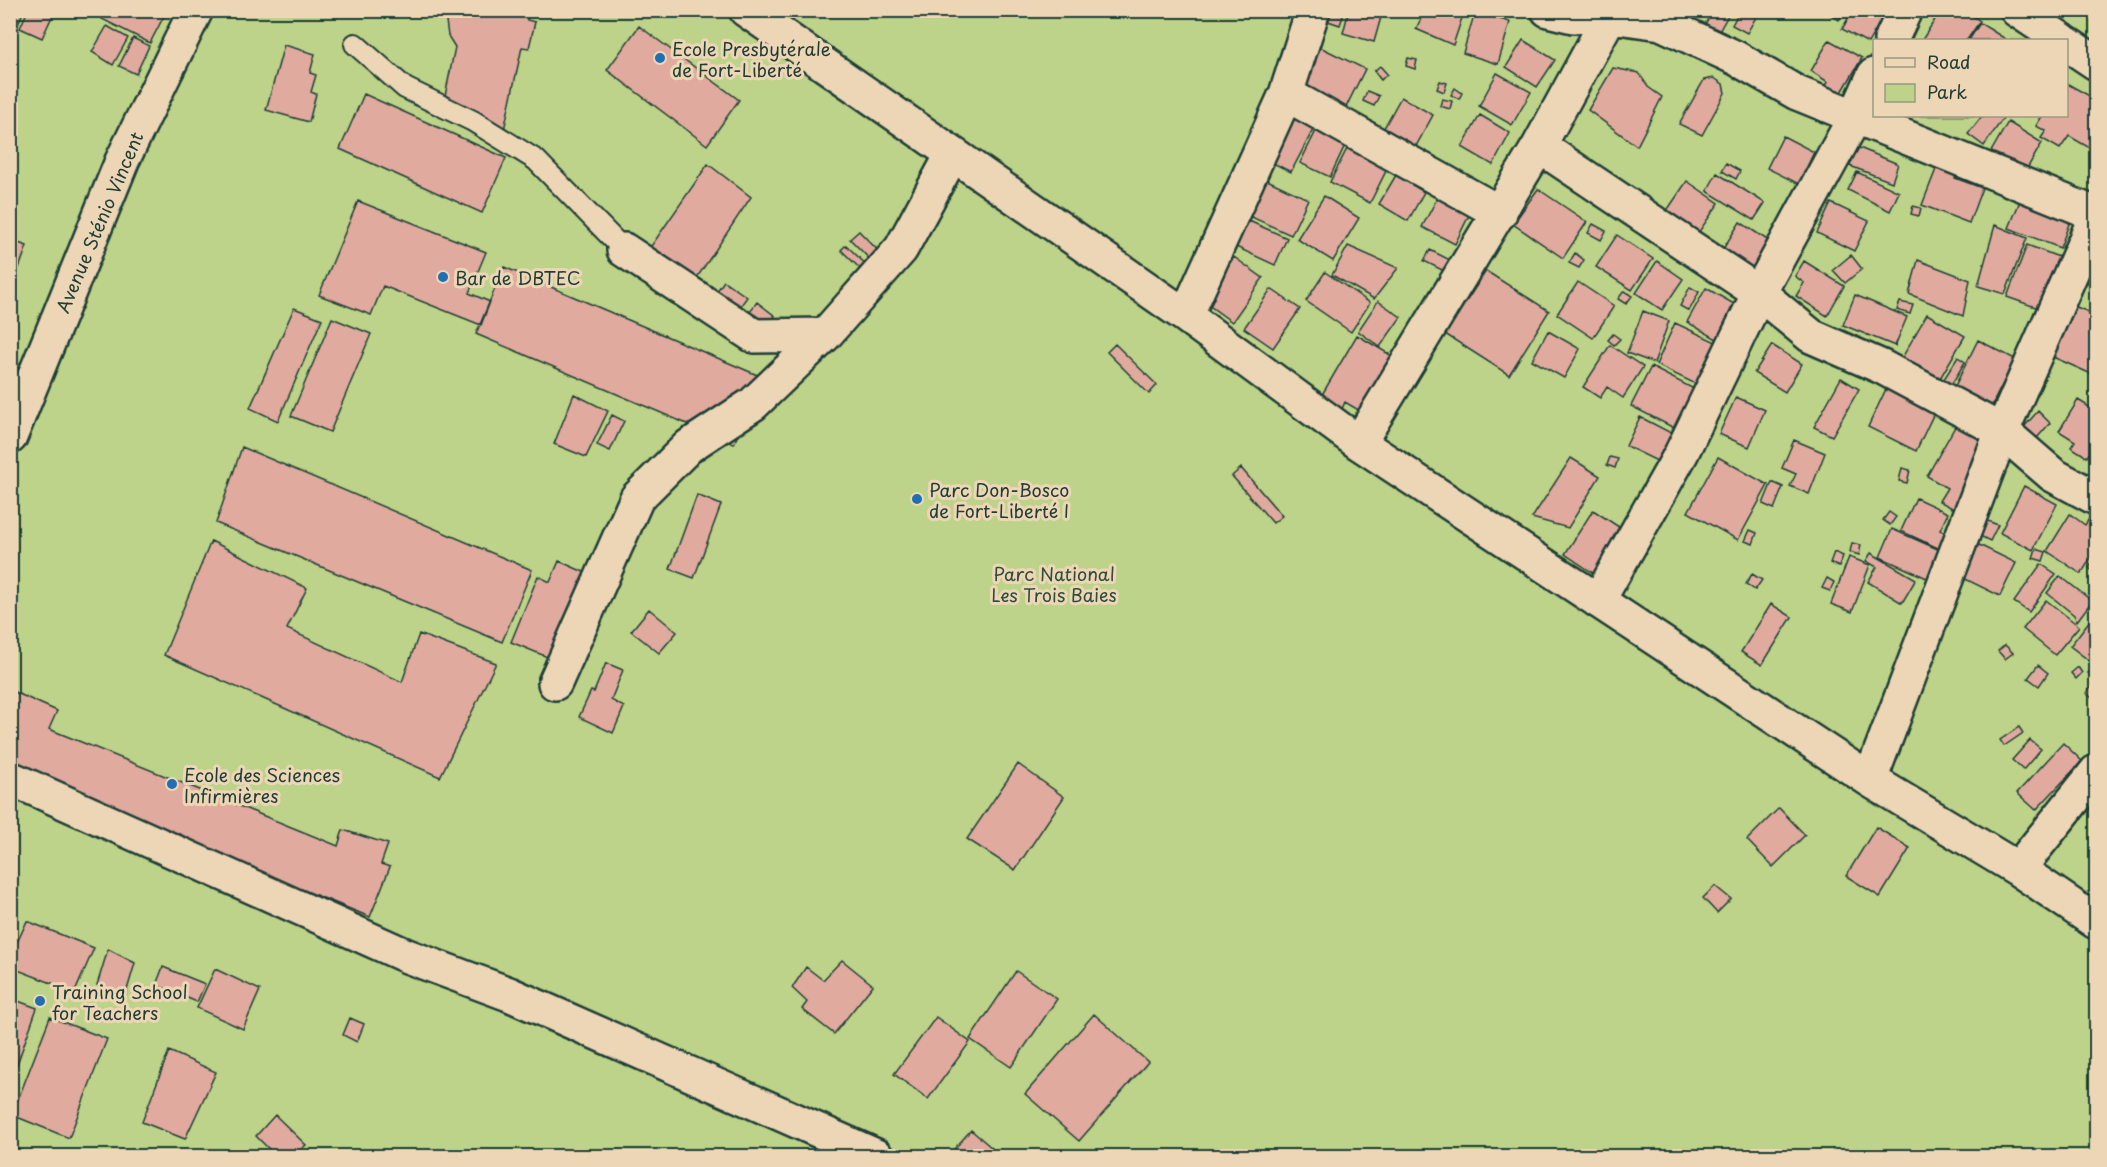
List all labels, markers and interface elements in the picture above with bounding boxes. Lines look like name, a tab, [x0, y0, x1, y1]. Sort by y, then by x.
place label: Ecole Presbytérale de Fort-Liberté	[672, 35, 831, 83]
legend	[1873, 39, 2068, 117]
text: Road	[1927, 48, 1971, 75]
marker: Ecole Presbytérale de Fort-Liberté	[653, 51, 667, 65]
text: Park	[1927, 78, 1967, 105]
street label: Avenue Sténio Vincent	[49, 127, 149, 317]
place label: Bar de DBTEC	[455, 264, 581, 291]
marker: Bar de DBTEC	[436, 270, 450, 284]
place label: Parc Don-Bosco de Fort-Liberté I	[929, 476, 1069, 524]
marker: Parc Don-Bosco de Fort-Liberté I	[910, 492, 924, 506]
park label: Parc National Les Trois Baies	[991, 560, 1117, 608]
place label: Ecole des Sciences Infirmières	[184, 761, 340, 809]
marker: Ecole des Sciences Infirmières	[165, 777, 179, 791]
place label: Training School for Teachers	[52, 978, 188, 1026]
marker: Training School for Teachers	[33, 994, 47, 1008]

